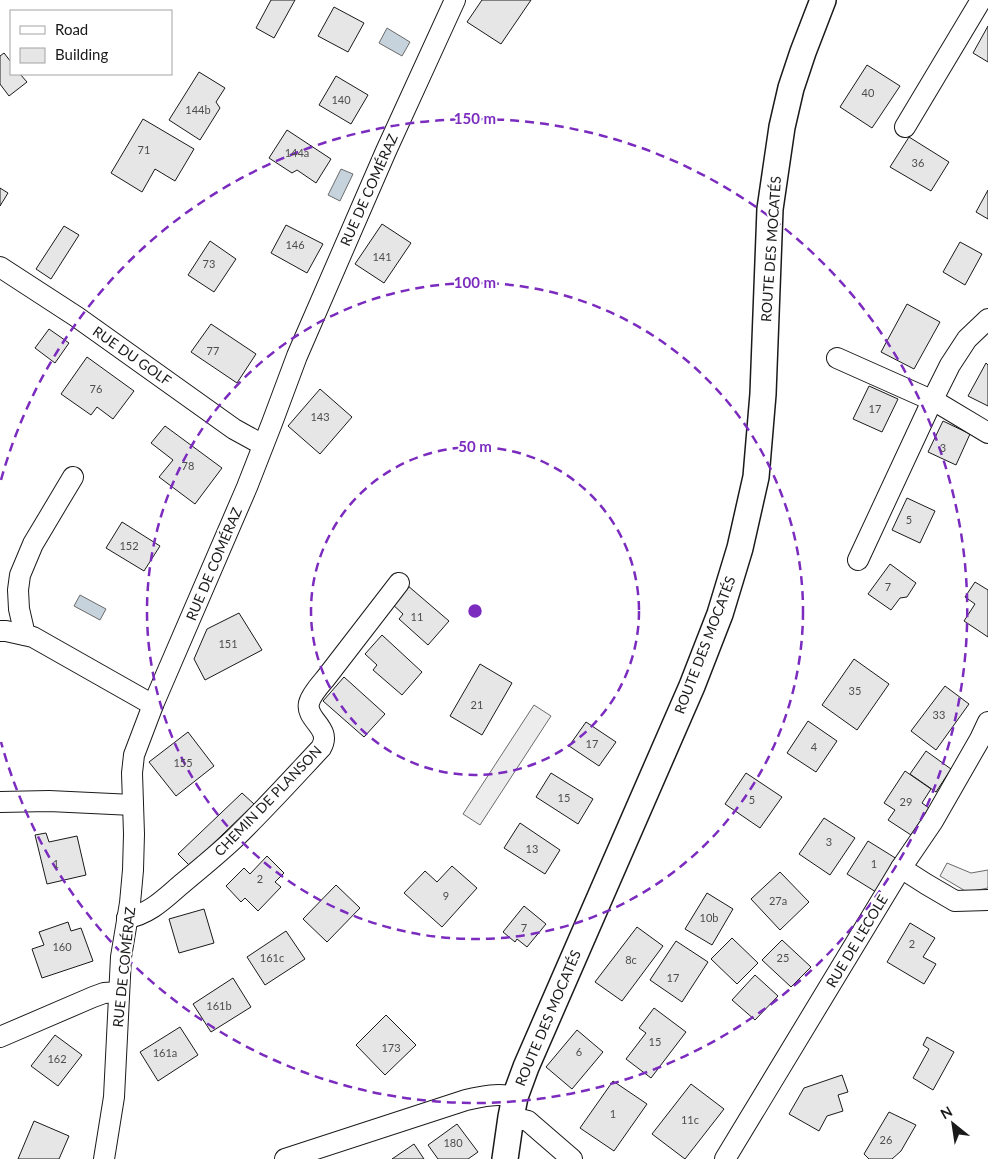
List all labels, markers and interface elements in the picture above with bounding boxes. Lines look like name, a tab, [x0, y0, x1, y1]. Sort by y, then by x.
legend	[10, 10, 172, 75]
text: Road	[55, 20, 88, 38]
text: Building	[55, 45, 108, 63]
house number: 40	[862, 86, 875, 99]
house number: 140	[331, 93, 351, 106]
house number: 144b	[185, 103, 211, 116]
text: 150 m	[454, 109, 496, 127]
street label: RUE DE COMÉRAZ	[336, 131, 401, 249]
house number: 71	[138, 143, 150, 156]
house number: 144a	[285, 146, 309, 159]
house number: 36	[912, 156, 924, 169]
street label: ROUTE DES MOCATÉS	[757, 176, 784, 322]
house number: 146	[285, 238, 305, 251]
house number: 141	[372, 250, 392, 263]
house number: 73	[203, 257, 215, 270]
text: 100 m	[454, 273, 496, 291]
street label: RUE DU GOLF	[90, 322, 175, 389]
house number: 77	[207, 344, 219, 357]
house number: 76	[90, 382, 102, 395]
house number: 17	[869, 402, 881, 415]
house number: 143	[310, 410, 330, 423]
text: 50 m	[458, 437, 492, 455]
house number: 3	[940, 441, 946, 454]
house number: 78	[182, 459, 194, 472]
street label: RUE DE COMÉRAZ	[182, 505, 245, 623]
house number: 5	[906, 513, 912, 526]
house number: 152	[119, 539, 139, 552]
street label: ROUTE DES MOCATÉS	[670, 574, 739, 716]
house number: 7	[885, 580, 891, 593]
centre of rings	[466, 602, 484, 620]
house number: 11	[411, 610, 423, 623]
house number: 151	[218, 637, 238, 650]
house number: 35	[849, 684, 861, 697]
house number: 21	[471, 698, 483, 711]
house number: 33	[933, 708, 945, 721]
house number: 17	[586, 737, 598, 750]
house number: 4	[811, 740, 818, 753]
street label: CHEMIN DE PLANSON	[211, 742, 325, 859]
house number: 155	[173, 756, 193, 769]
house number: 15	[558, 791, 570, 804]
house number: 5	[749, 793, 755, 806]
house number: 29	[900, 795, 912, 808]
house number: 3	[826, 835, 832, 848]
house number: 13	[526, 842, 538, 855]
house number: 1	[53, 857, 59, 870]
house number: 1	[871, 857, 877, 870]
house number: 2	[257, 872, 263, 885]
house number: 9	[443, 889, 449, 902]
street label: RUE DE L'ECOLE	[822, 891, 891, 990]
house number: 27a	[769, 894, 787, 907]
street label: RUE DE COMÉRAZ	[109, 906, 138, 1028]
house number: 10b	[700, 911, 718, 924]
house number: 7	[521, 921, 527, 934]
house number: 2	[909, 937, 915, 950]
house number: 160	[52, 940, 72, 953]
street label: ROUTE DES MOCATÉS	[511, 947, 584, 1088]
house number: 161c	[260, 951, 284, 964]
house number: 25	[777, 951, 789, 964]
house number: 8c	[625, 953, 637, 966]
house number: 17	[667, 971, 679, 984]
house number: 161b	[206, 999, 232, 1012]
house number: 15	[649, 1035, 661, 1048]
house number: 173	[381, 1041, 401, 1054]
house number: 6	[576, 1045, 582, 1058]
house number: 161a	[153, 1046, 177, 1059]
house number: 162	[47, 1052, 67, 1065]
north arrow	[928, 1099, 978, 1149]
text: N	[937, 1102, 955, 1122]
house number: 1	[610, 1107, 616, 1120]
house number: 11c	[681, 1113, 699, 1126]
house number: 26	[880, 1133, 892, 1146]
house number: 180	[443, 1136, 463, 1149]

